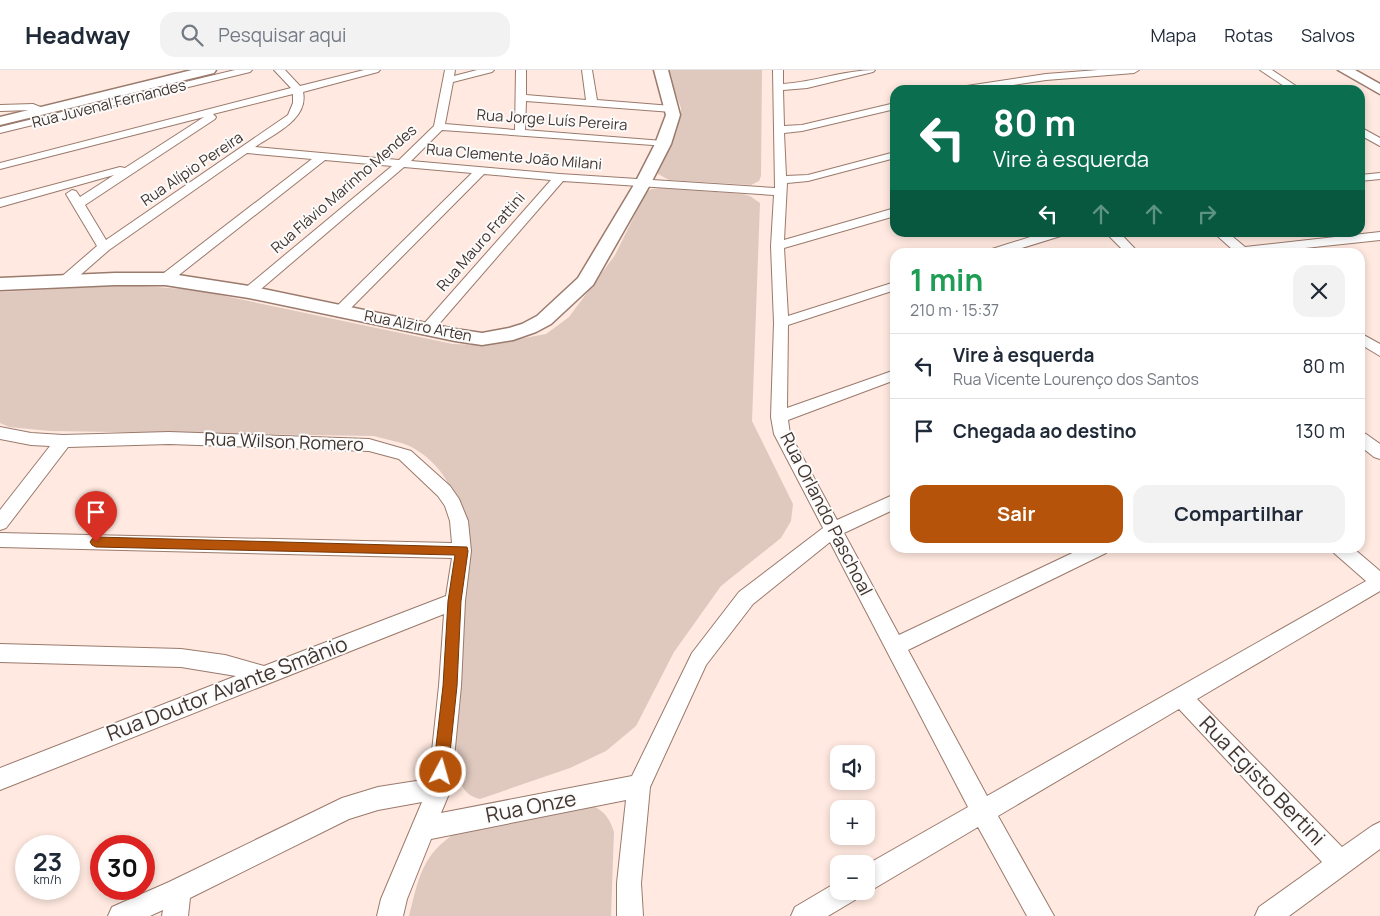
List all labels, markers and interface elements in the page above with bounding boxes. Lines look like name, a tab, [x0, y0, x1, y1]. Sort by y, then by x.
search box	[160, 12, 510, 57]
text: Headway	[25, 18, 130, 51]
icon: search	[178, 21, 206, 49]
text: Pesquisar aqui	[218, 22, 346, 48]
text: Mapa	[1150, 23, 1196, 47]
text: Rotas	[1224, 23, 1273, 47]
text: Salvos	[1301, 23, 1355, 47]
street label: Rua Juvenal Fernandes	[30, 74, 188, 133]
text: 80 m	[993, 99, 1076, 147]
street label: Rua Jorge Luís Pereira	[476, 104, 628, 135]
icon: left	[910, 105, 975, 170]
street label: Rua Flávio Marinho Mendes	[266, 119, 421, 258]
street label: Rua Alípio Pereira	[136, 127, 247, 211]
street label: Rua Clemente João Milani	[425, 138, 603, 175]
text: Vire à esquerda	[993, 144, 1149, 174]
street label: Rua Mauro Frattini	[432, 188, 529, 296]
icon: left	[1034, 200, 1062, 228]
icon: ahead	[1087, 200, 1115, 228]
icon: ahead	[1140, 200, 1168, 228]
icon: right	[1193, 200, 1221, 228]
text: 1 min	[910, 259, 983, 300]
button: close	[1293, 265, 1345, 317]
text: 210 m · 15:37	[910, 299, 999, 321]
street label: Rua Alziro Arten	[362, 305, 474, 346]
text: Vire à esquerda	[953, 342, 1094, 368]
icon: left	[910, 352, 938, 380]
text: 80 m	[1302, 353, 1345, 379]
text: Rua Vicente Lourenço dos Santos	[953, 368, 1199, 390]
icon: arrive	[910, 417, 938, 445]
text: Chegada ao destino	[953, 418, 1136, 444]
text: 130 m	[1296, 418, 1345, 444]
street label: Rua Wilson Romero	[204, 426, 364, 456]
street label: Rua Orlando Paschoal	[775, 428, 879, 599]
button: Sair	[910, 485, 1123, 543]
button: Compartilhar	[1133, 485, 1345, 543]
pin	[75, 491, 117, 542]
icon: arrive	[82, 498, 110, 526]
street label: Rua Doutor Avante Smânio	[102, 629, 351, 747]
street label: Rua Egisto Bertini	[1194, 709, 1332, 851]
position arrow	[414, 745, 466, 797]
map controls	[830, 745, 875, 900]
button: sound	[830, 745, 875, 790]
street label: Rua Onze	[483, 784, 579, 829]
button: +	[830, 800, 875, 845]
speed limit sign: 30	[90, 835, 155, 900]
text: 23	[33, 844, 62, 879]
button: −	[830, 855, 875, 900]
text: km/h	[34, 871, 61, 888]

